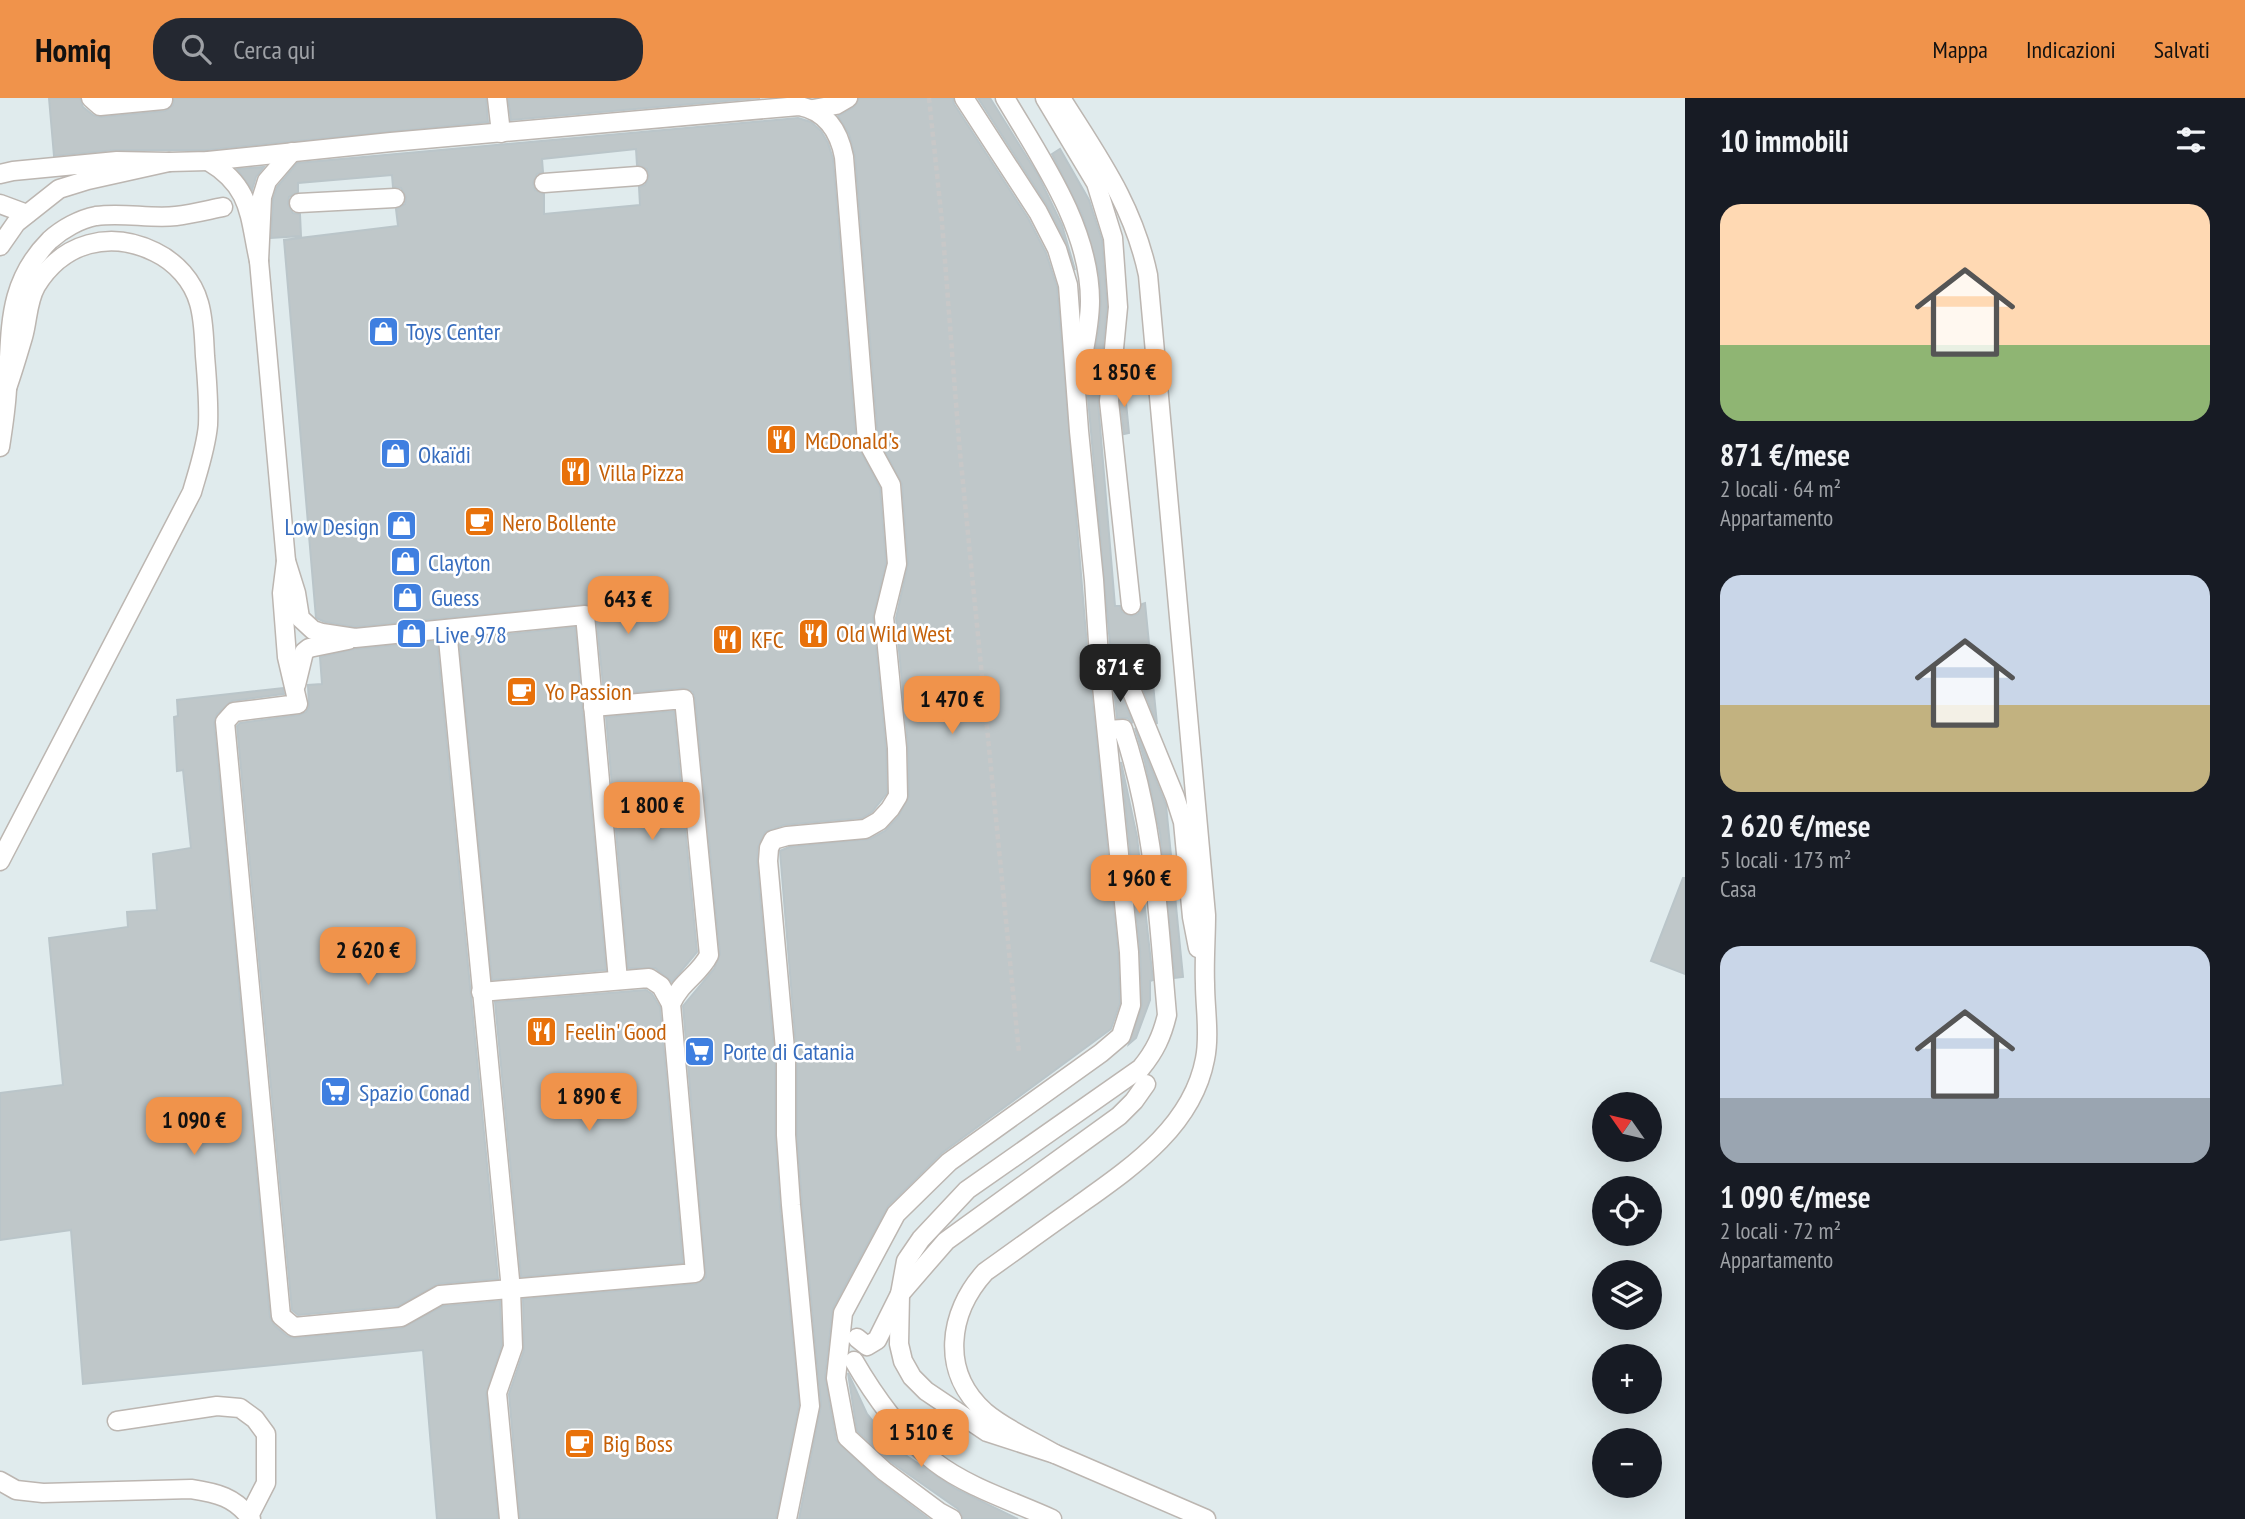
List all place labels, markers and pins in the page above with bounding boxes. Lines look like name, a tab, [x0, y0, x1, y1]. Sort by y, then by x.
shop icon: Toys Center	[366, 314, 400, 348]
place label: Toys Center	[406, 316, 501, 347]
pin: 1 850 €	[1059, 350, 1189, 409]
restaurant icon: McDonald's	[765, 423, 799, 457]
place label: McDonald's	[805, 425, 899, 456]
shop icon: Okaïdi	[378, 437, 412, 471]
place label: Okaïdi	[418, 439, 471, 470]
restaurant icon: Villa Pizza	[559, 455, 593, 489]
place label: Villa Pizza	[598, 457, 684, 488]
cafe icon: Nero Bollente	[462, 505, 496, 539]
place label: Nero Bollente	[502, 507, 616, 538]
shop icon: Low Design	[385, 509, 419, 543]
place label: Low Design	[284, 511, 379, 542]
shop icon: Clayton	[388, 545, 422, 579]
place label: Clayton	[428, 547, 491, 578]
pin: 643 €	[579, 576, 677, 636]
shop icon: Guess	[391, 580, 425, 614]
place label: Guess	[431, 582, 479, 613]
restaurant icon: Old Wild West	[796, 616, 830, 650]
shop icon: Live 978	[395, 617, 429, 651]
place label: Old Wild West	[836, 618, 952, 649]
place label: Live 978	[435, 619, 507, 650]
restaurant icon: KFC	[711, 622, 745, 656]
place label: KFC	[751, 624, 784, 655]
pin: 871 €	[1071, 644, 1169, 704]
cafe icon: Yo Passion	[505, 674, 539, 708]
place label: Yo Passion	[545, 676, 632, 707]
pin: 1 470 €	[887, 676, 1017, 736]
pin: 1 800 €	[587, 782, 717, 842]
pin: 1 960 €	[1074, 856, 1204, 915]
pin: 2 620 €	[303, 928, 433, 987]
restaurant icon: Feelin' Good	[525, 1014, 559, 1048]
place label: Feelin' Good	[565, 1016, 667, 1047]
supermarket icon: Porte di Catania	[683, 1034, 717, 1068]
place label: Porte di Catania	[723, 1036, 855, 1067]
pin: 1 890 €	[524, 1074, 654, 1133]
supermarket icon: Spazio Conad	[319, 1075, 353, 1109]
place label: Spazio Conad	[359, 1077, 470, 1108]
pin: 1 090 €	[129, 1098, 259, 1157]
pin: 1 510 €	[856, 1410, 986, 1469]
cafe icon: Big Boss	[563, 1426, 597, 1460]
place label: Big Boss	[603, 1428, 673, 1459]

